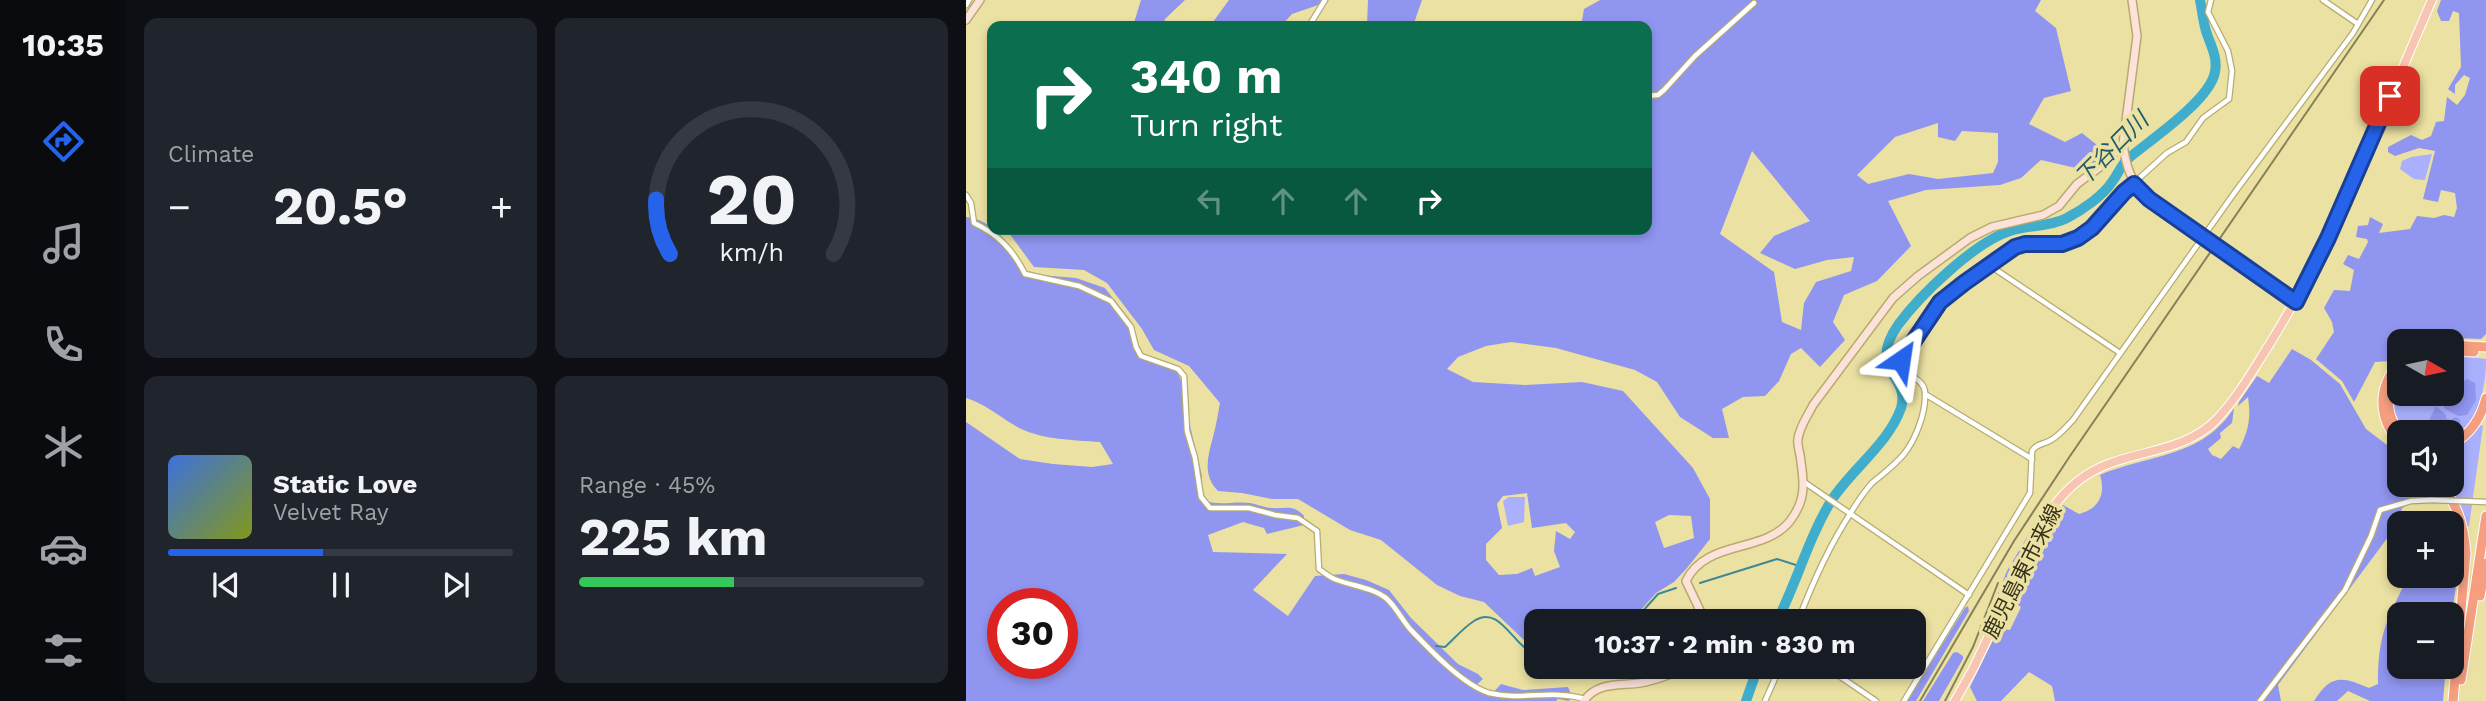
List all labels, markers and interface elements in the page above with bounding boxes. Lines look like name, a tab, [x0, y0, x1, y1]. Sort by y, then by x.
text: 10:35	[22, 26, 104, 64]
text: 340 m	[1130, 47, 1282, 105]
icon: right	[1015, 49, 1106, 140]
pin	[2360, 66, 2420, 126]
icon: arrive	[2371, 77, 2409, 115]
water label: 下谷口川	[2070, 105, 2156, 191]
text: Turn right	[1130, 106, 1282, 144]
icon: directions	[39, 117, 88, 166]
text: Climate	[168, 141, 254, 168]
text: 20	[706, 156, 797, 242]
text: 20.5°	[273, 176, 408, 237]
icon: left	[1191, 182, 1229, 220]
icon: ahead	[1264, 182, 1302, 220]
icon: ahead	[1337, 182, 1375, 220]
icon: right	[1410, 182, 1448, 220]
text: −	[168, 185, 191, 229]
text: +	[490, 185, 513, 229]
icon: music	[39, 219, 88, 268]
text: km/h	[719, 238, 784, 267]
icon: phone	[39, 320, 88, 369]
position arrow	[1864, 323, 1938, 397]
north arrow	[2387, 329, 2464, 406]
map controls	[2387, 329, 2464, 679]
button: sound	[2387, 420, 2464, 497]
icon: climate	[39, 422, 88, 471]
text: Static Love	[273, 469, 417, 499]
text: Range · 45%	[579, 472, 715, 499]
text: Velvet Ray	[273, 499, 389, 526]
street label: 鹿児島東市来線	[1977, 500, 2067, 642]
text: 225 km	[579, 507, 767, 568]
button: +	[2387, 511, 2464, 588]
icon: car	[39, 524, 88, 573]
icon: previous	[207, 566, 245, 604]
icon: pause	[322, 566, 360, 604]
icon: next	[437, 566, 475, 604]
speed limit sign: 30	[987, 588, 1078, 679]
button: −	[2387, 602, 2464, 679]
icon: filters	[39, 626, 88, 675]
text: 10:37 · 2 min · 830 m	[1595, 629, 1855, 659]

